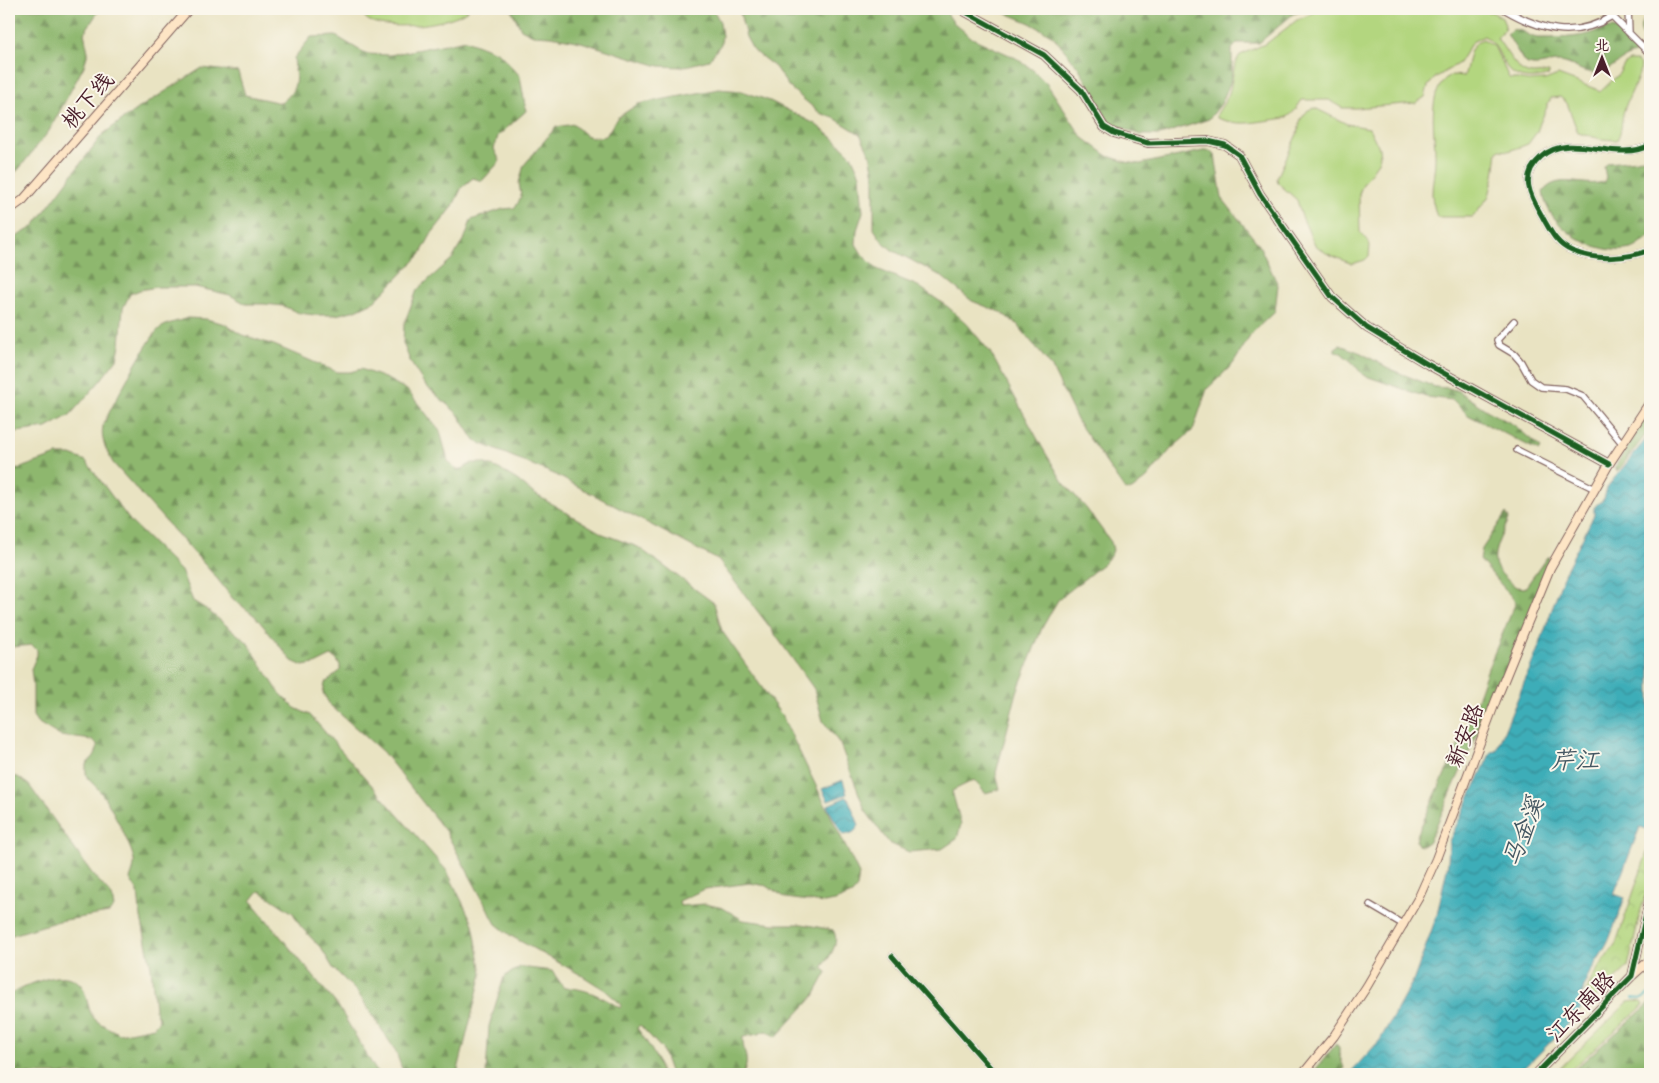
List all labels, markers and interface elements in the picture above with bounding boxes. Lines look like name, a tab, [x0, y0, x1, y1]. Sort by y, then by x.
north arrow	[1576, 32, 1626, 82]
text: 北	[1595, 36, 1609, 57]
street label: 桃下线	[56, 67, 123, 137]
street label: 新安路	[1440, 700, 1494, 773]
water label: 芹江	[1551, 745, 1600, 780]
water label: 马金溪	[1496, 791, 1555, 873]
street label: 江东南路	[1540, 965, 1624, 1051]

